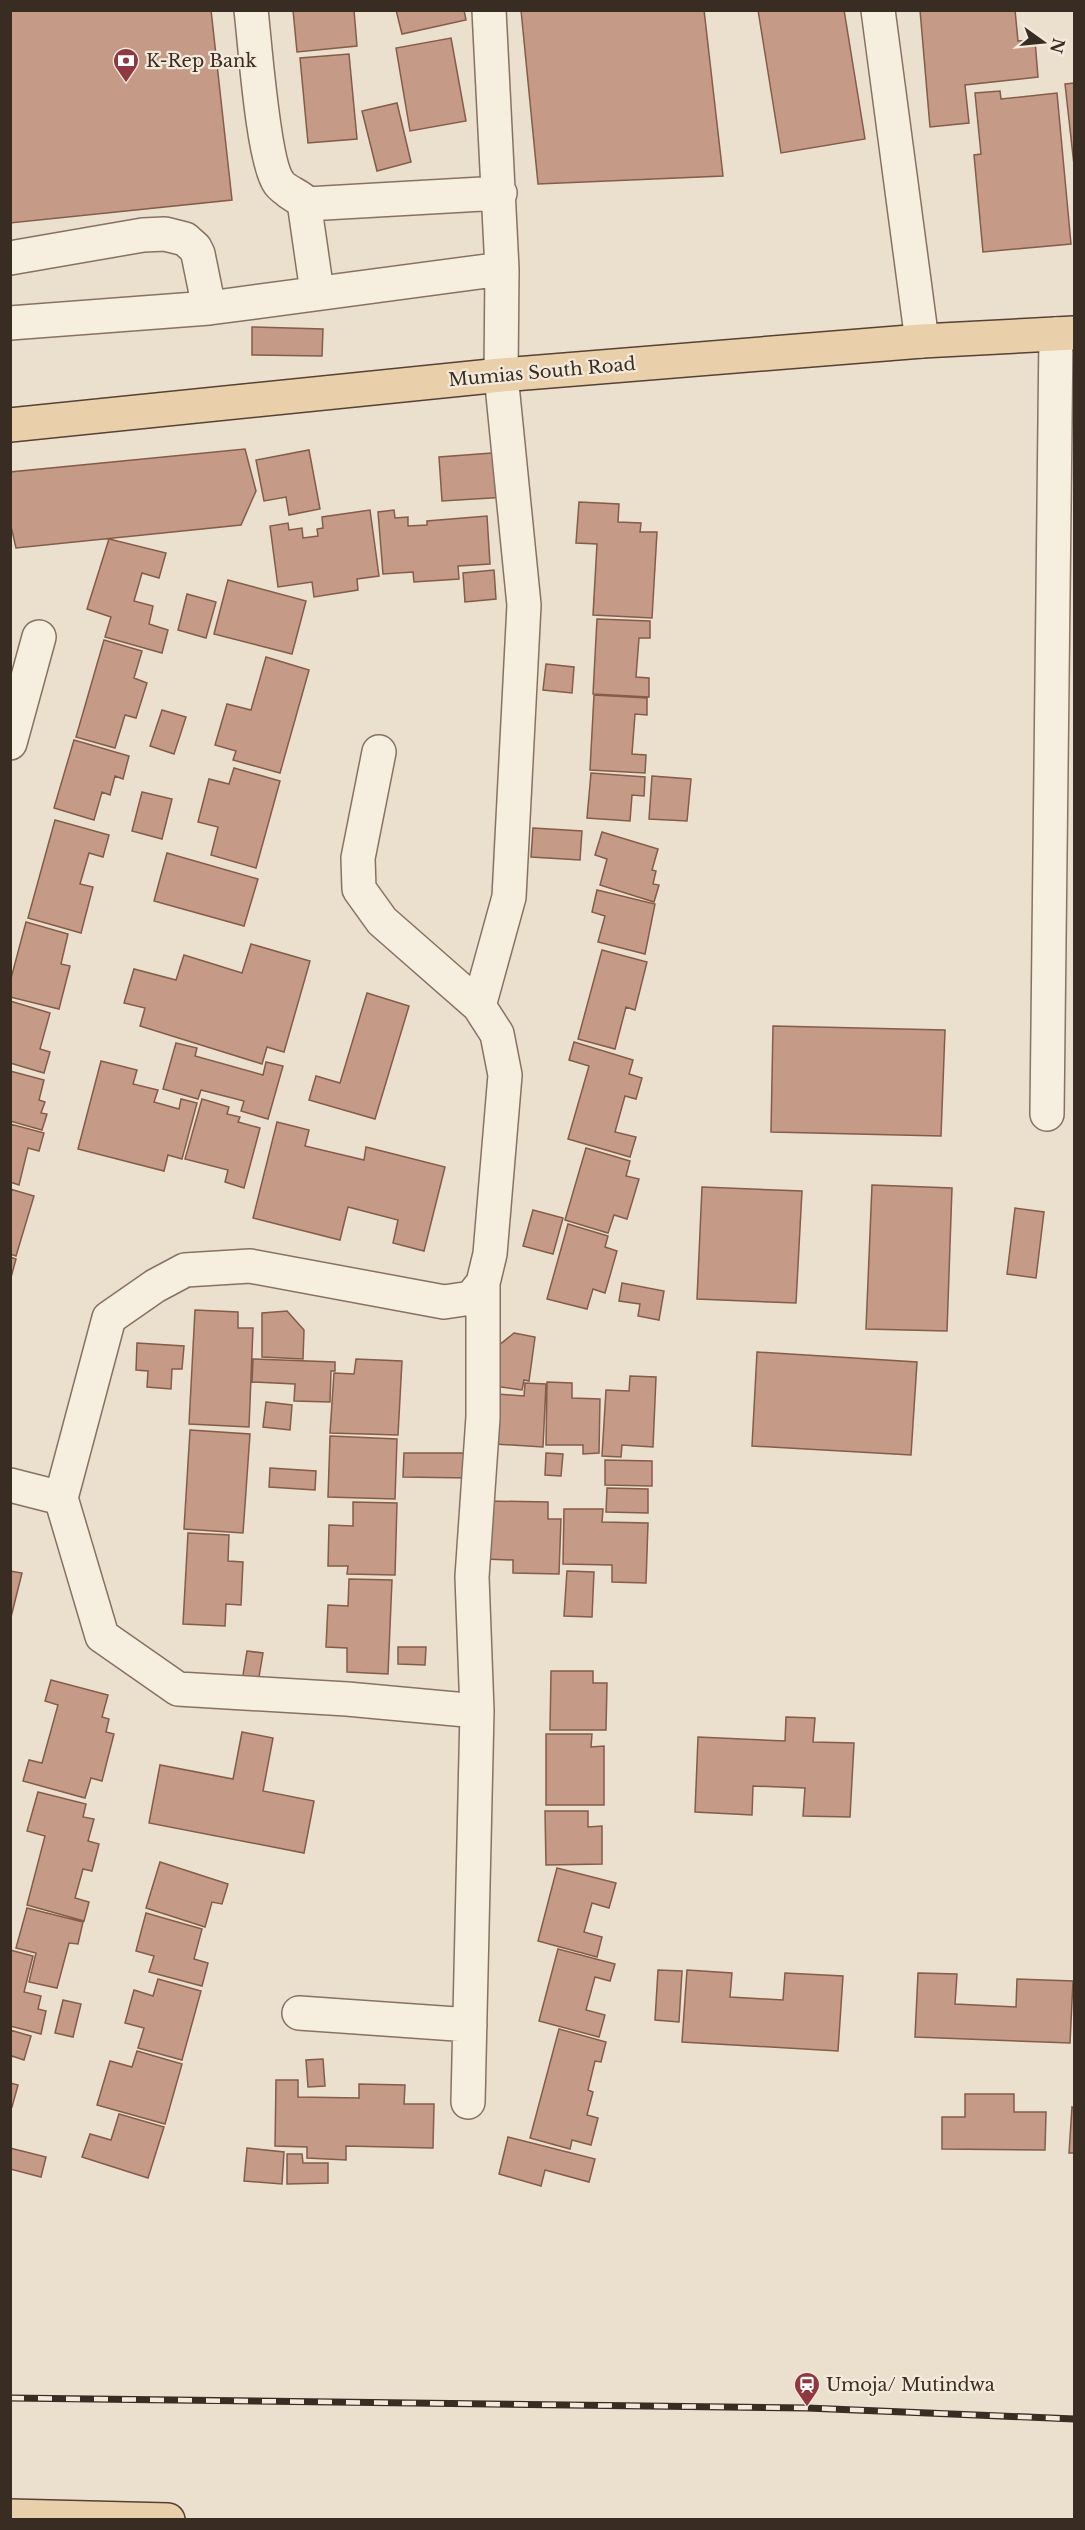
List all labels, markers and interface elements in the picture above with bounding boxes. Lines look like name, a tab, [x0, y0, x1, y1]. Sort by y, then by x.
north arrow	[1013, 12, 1073, 72]
text: N	[1046, 36, 1069, 56]
bank icon: K-Rep Bank	[111, 46, 141, 84]
place label: K-Rep Bank	[146, 50, 257, 72]
street label: Mumias South Road	[448, 353, 636, 391]
station icon: Umoja/ Mutindwa	[792, 2370, 822, 2408]
place label: Umoja/ Mutindwa	[826, 2374, 995, 2396]

